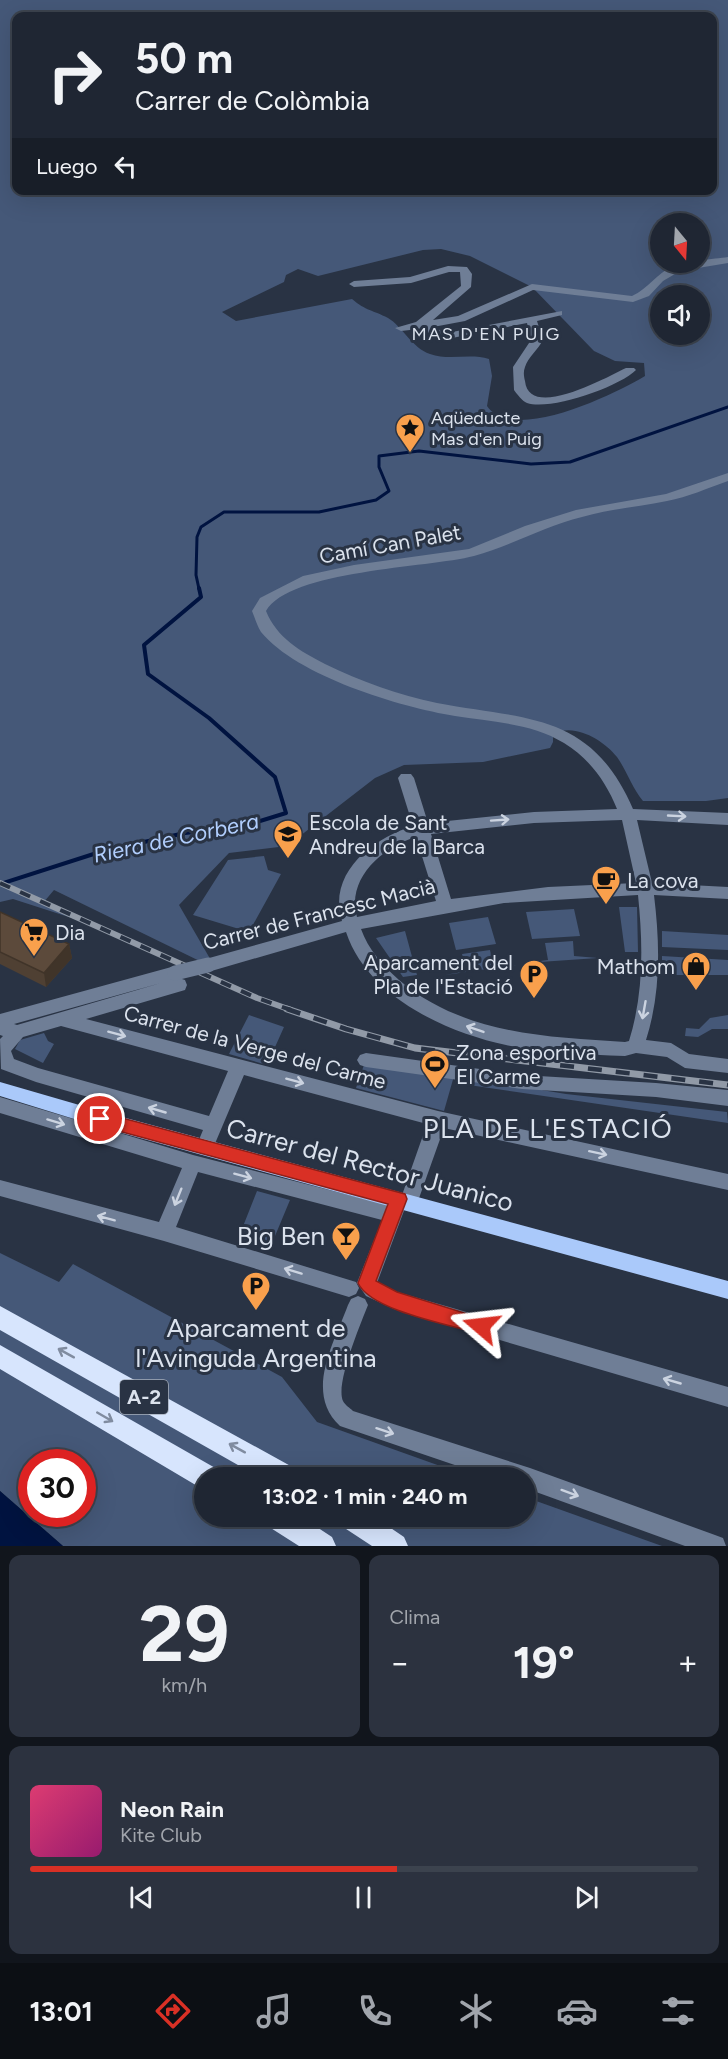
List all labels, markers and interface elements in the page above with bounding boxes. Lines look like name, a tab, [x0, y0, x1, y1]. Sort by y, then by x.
text: 50 m	[135, 33, 233, 84]
icon: right	[36, 36, 114, 114]
text: Carrer de Colòmbia	[135, 84, 370, 117]
icon: left	[109, 150, 142, 183]
text: Luego	[36, 153, 97, 180]
north arrow	[650, 213, 710, 273]
map controls	[650, 213, 710, 345]
button: sound	[650, 285, 710, 345]
district label: MAS D'EN PUIG	[411, 323, 561, 345]
place label: Aqüeducte Mas d'en Puig	[431, 407, 542, 450]
place icon: Aqüeducte Mas d'en Puig	[394, 412, 426, 454]
street label: Camí Can Palet	[317, 519, 463, 569]
water label: Riera de Corbera	[91, 807, 261, 869]
place label: Escola de Sant Andreu de la Barca	[309, 810, 485, 859]
one-way arrow	[666, 810, 686, 821]
one-way arrow	[489, 815, 509, 826]
school or university icon: Escola de Sant Andreu de la Barca	[272, 818, 304, 860]
cafe icon: La cova	[590, 864, 622, 906]
place label: La cova	[627, 868, 698, 893]
street label: Carrer de Francesc Macià	[200, 873, 438, 955]
supermarket icon: Dia	[18, 916, 50, 958]
place label: Dia	[55, 920, 85, 945]
place label: Aparcament del Pla de l'Estació	[364, 950, 513, 999]
shop icon: Mathom	[680, 950, 712, 992]
place label: Mathom	[597, 954, 675, 979]
parking icon: Aparcament del Pla de l'Estació	[518, 958, 550, 1000]
one-way arrow	[638, 999, 649, 1019]
street label: Carrer de la Verge del Carme	[121, 1000, 389, 1094]
one-way arrow	[466, 1022, 485, 1033]
one-way arrow	[107, 1028, 126, 1040]
place label: Zona esportiva El Carme	[456, 1040, 596, 1089]
sports icon: Zona esportiva El Carme	[419, 1048, 451, 1090]
one-way arrow	[285, 1075, 304, 1087]
pin	[74, 1093, 125, 1144]
icon: arrive	[83, 1102, 116, 1135]
one-way arrow	[148, 1104, 167, 1115]
street label: Carrer del Rector Juanico	[223, 1111, 517, 1219]
district label: PLA DE L'ESTACIÓ	[423, 1112, 673, 1145]
one-way arrow	[46, 1117, 65, 1128]
one-way arrow	[588, 1148, 607, 1160]
one-way arrow	[233, 1171, 252, 1182]
one-way arrow	[172, 1187, 183, 1206]
one-way arrow	[97, 1212, 116, 1224]
place label: Big Ben	[237, 1220, 325, 1252]
bar icon: Big Ben	[330, 1220, 362, 1262]
one-way arrow	[284, 1265, 303, 1276]
parking icon: Aparcament de l'Avinguda Argentina	[240, 1270, 272, 1312]
position arrow	[449, 1294, 513, 1358]
place label: Aparcament de l'Avinguda Argentina	[136, 1312, 376, 1374]
one-way arrow	[58, 1347, 75, 1359]
one-way arrow	[663, 1375, 682, 1386]
road number: A-2	[120, 1380, 168, 1414]
one-way arrow	[96, 1412, 113, 1424]
one-way arrow	[375, 1426, 394, 1437]
one-way arrow	[228, 1442, 246, 1453]
speed limit sign: 30	[18, 1449, 96, 1527]
text: 13:02 · 1 min · 240 m	[263, 1483, 467, 1510]
one-way arrow	[560, 1489, 579, 1500]
text: 29	[139, 1587, 229, 1681]
text: Clima	[390, 1605, 440, 1629]
text: 19°	[513, 1635, 575, 1689]
text: −	[390, 1643, 410, 1682]
text: +	[677, 1643, 698, 1682]
text: km/h	[161, 1673, 207, 1697]
text: Neon Rain	[120, 1796, 224, 1823]
text: Kite Club	[120, 1823, 202, 1847]
icon: previous	[125, 1881, 158, 1914]
icon: pause	[347, 1881, 380, 1914]
icon: next	[570, 1881, 603, 1914]
icon: directions	[152, 1990, 194, 2032]
icon: music	[253, 1990, 295, 2032]
icon: phone	[354, 1990, 396, 2032]
icon: climate	[455, 1990, 497, 2032]
icon: car	[556, 1990, 598, 2032]
icon: filters	[657, 1990, 699, 2032]
text: 13:01	[29, 1995, 93, 2028]

